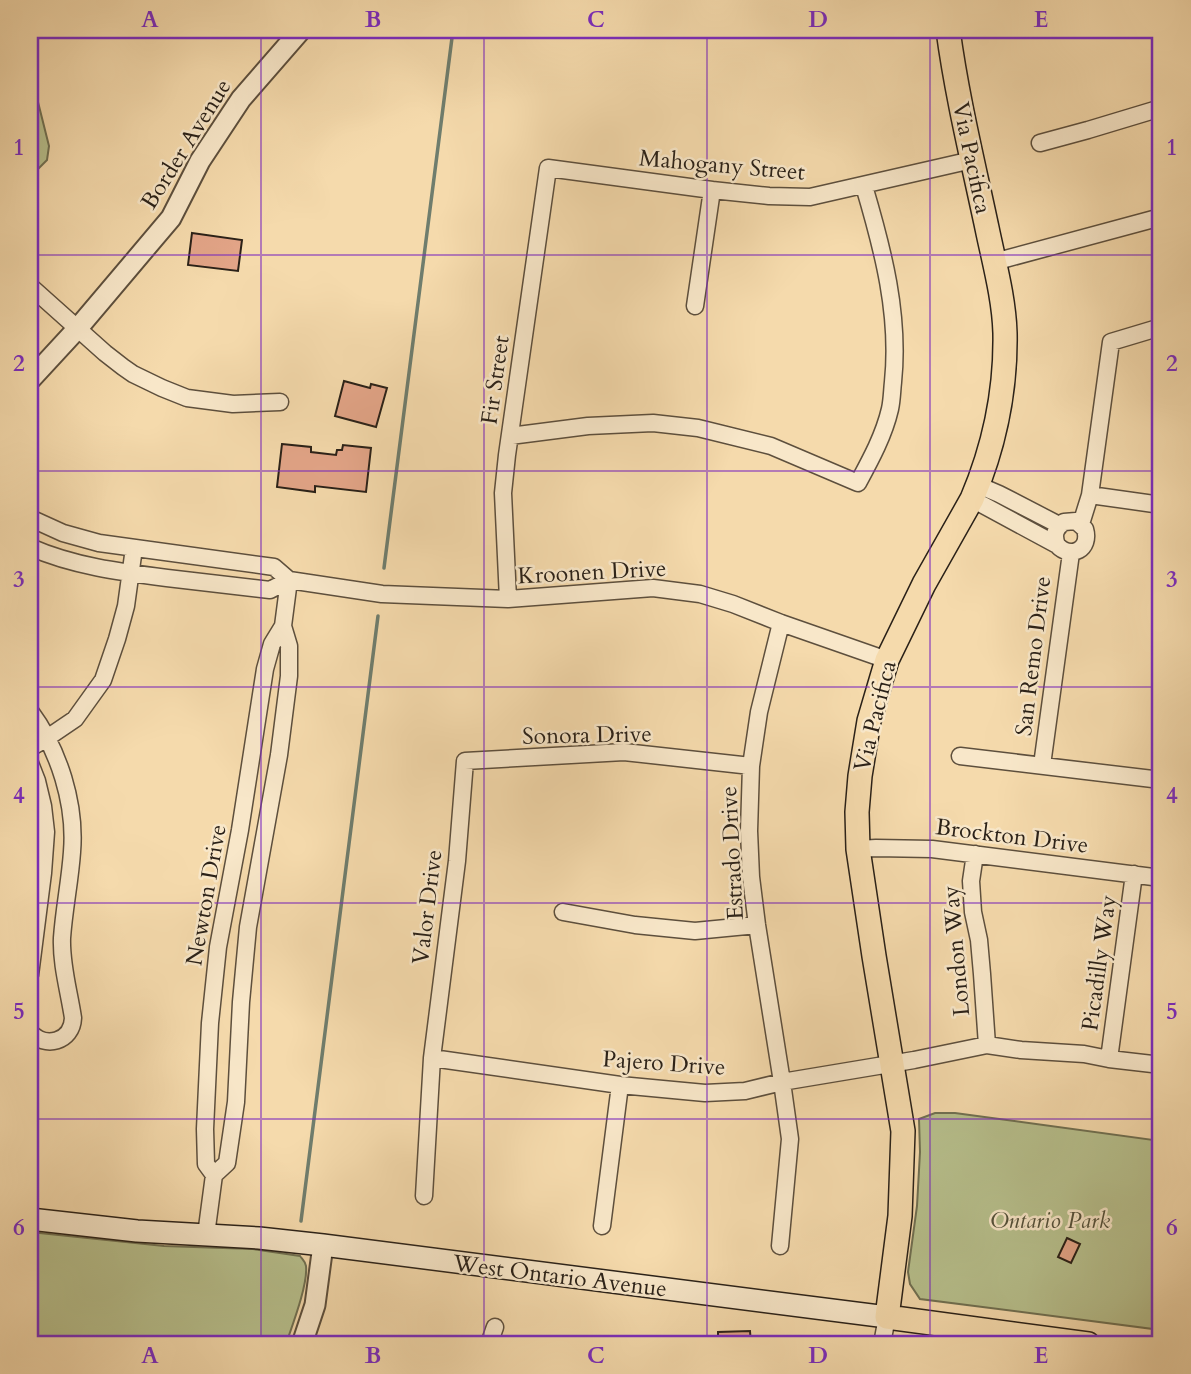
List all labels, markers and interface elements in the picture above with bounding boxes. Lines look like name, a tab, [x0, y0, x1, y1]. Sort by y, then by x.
text: A	[141, 4, 159, 35]
text: B	[365, 4, 381, 35]
text: C	[587, 4, 605, 35]
text: D	[808, 4, 828, 35]
text: E	[1034, 4, 1048, 35]
street label: Border Avenue	[134, 73, 238, 215]
street label: Via Pacifica	[945, 99, 999, 217]
text: 1	[13, 132, 25, 163]
text: 1	[1166, 132, 1178, 163]
street label: Mahogany Street	[638, 142, 806, 188]
street label: Fir Street	[473, 334, 517, 426]
text: 2	[13, 348, 25, 379]
text: 2	[1166, 348, 1178, 379]
street label: Kroonen Drive	[517, 553, 667, 591]
text: 3	[13, 564, 25, 595]
text: 3	[1166, 564, 1178, 595]
street label: San Remo Drive	[1008, 574, 1058, 738]
street label: Via Pacifica	[846, 657, 904, 775]
street label: Sonora Drive	[522, 718, 652, 752]
text: 4	[13, 780, 25, 811]
text: 4	[1166, 780, 1178, 811]
street label: Estrado Drive	[713, 785, 751, 921]
street label: Brockton Drive	[934, 811, 1090, 861]
street label: Newton Drive	[178, 822, 234, 968]
street label: Valor Drive	[405, 848, 449, 966]
street label: London Way	[935, 884, 977, 1018]
street label: Picadilly Way	[1074, 893, 1124, 1033]
text: 5	[13, 996, 25, 1027]
text: 5	[1166, 996, 1178, 1027]
street label: Pajero Drive	[602, 1043, 726, 1083]
park label: Ontario Park	[990, 1205, 1111, 1236]
text: 6	[13, 1212, 25, 1243]
text: 6	[1166, 1212, 1178, 1243]
street label: West Ontario Avenue	[450, 1247, 669, 1304]
text: A	[141, 1340, 159, 1371]
text: B	[365, 1340, 381, 1371]
text: C	[587, 1340, 605, 1371]
text: D	[808, 1340, 828, 1371]
text: E	[1034, 1340, 1048, 1371]

